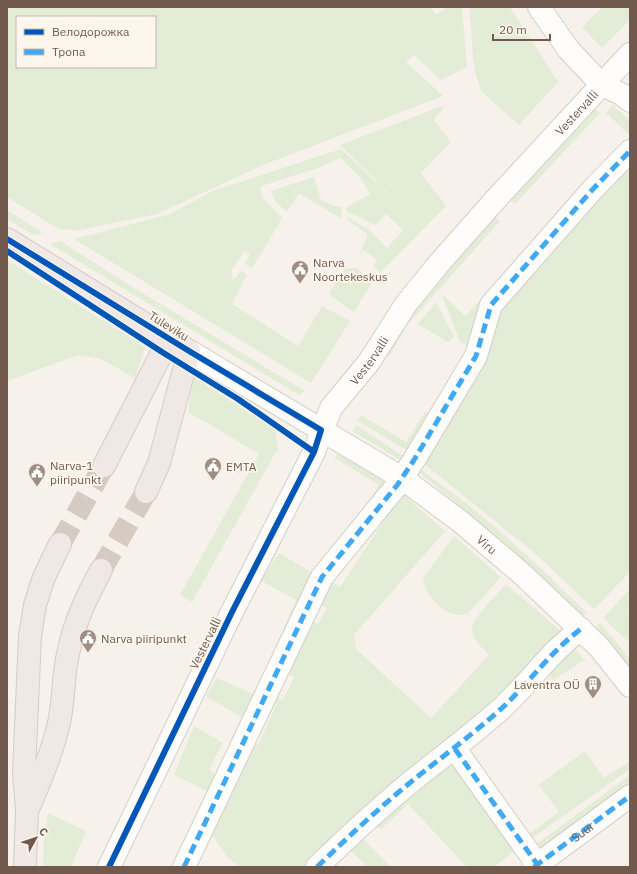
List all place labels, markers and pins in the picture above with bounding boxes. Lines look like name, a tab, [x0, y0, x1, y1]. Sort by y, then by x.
place label: Narva Noortekeskus	[313, 255, 388, 284]
public building icon: Narva Noortekeskus	[290, 259, 310, 284]
public building icon: EMTA	[203, 456, 223, 481]
place label: Narva-1 piiripunkt	[50, 458, 101, 487]
place label: EMTA	[226, 459, 257, 474]
public building icon: Narva-1 piiripunkt	[27, 462, 47, 487]
public building icon: Narva piiripunkt	[78, 628, 98, 653]
place label: Narva piiripunkt	[101, 631, 187, 646]
building icon: Laventra OÜ	[583, 674, 603, 699]
place label: Laventra OÜ	[514, 677, 580, 692]

